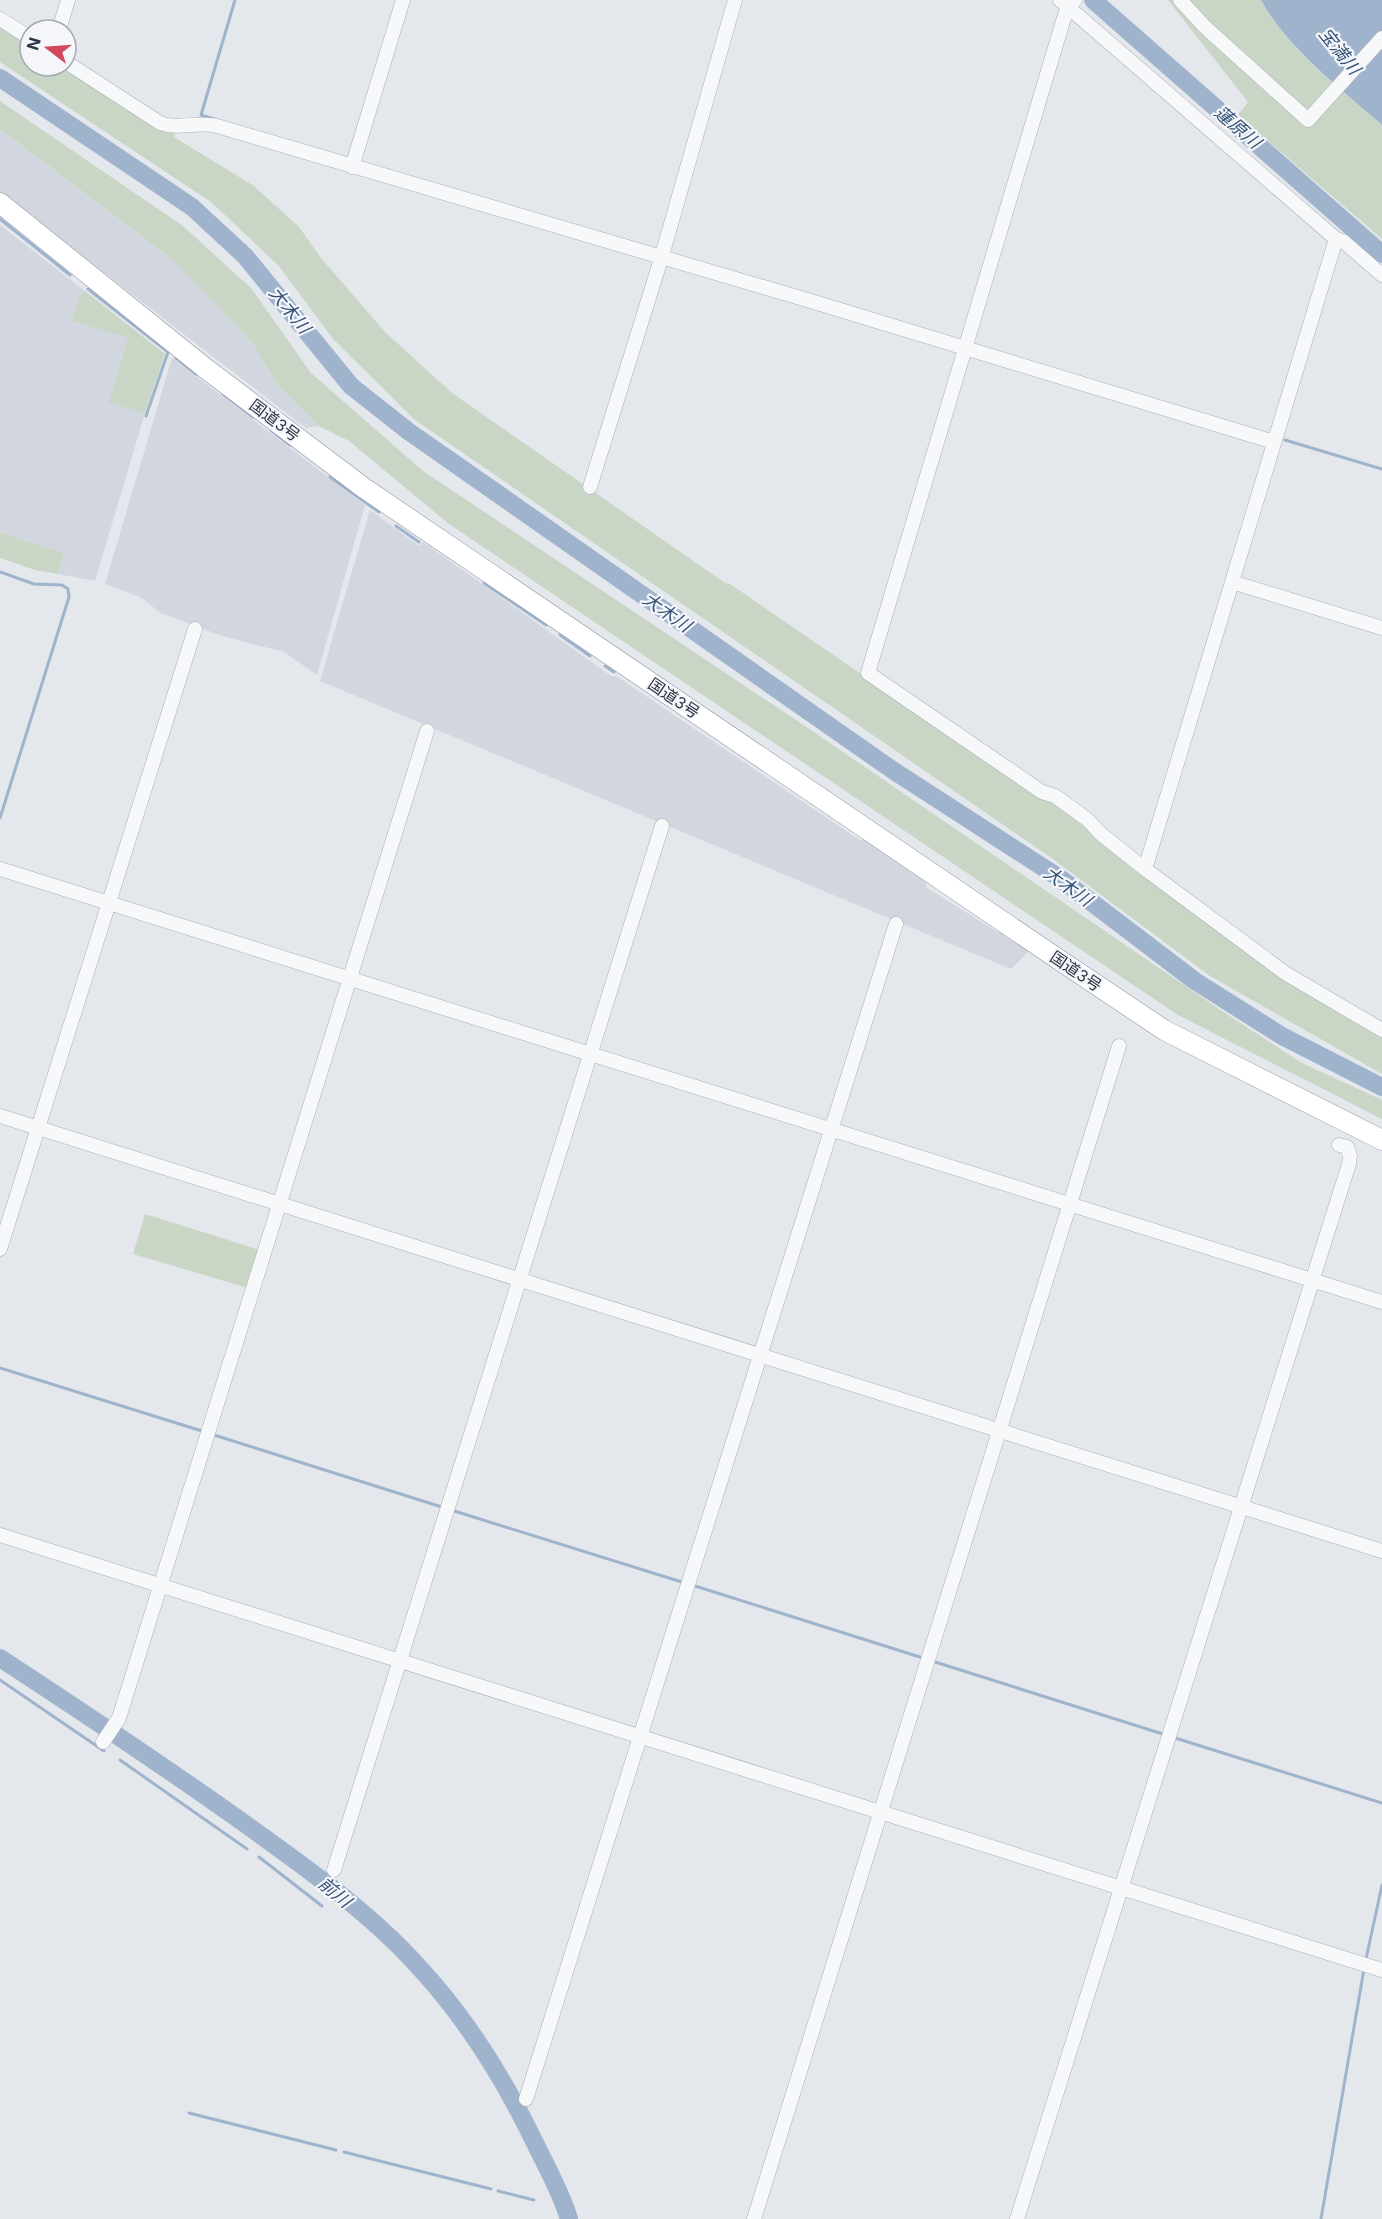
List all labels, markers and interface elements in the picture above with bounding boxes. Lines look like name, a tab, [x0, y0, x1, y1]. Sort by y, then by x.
north arrow	[18, 18, 78, 78]
water label: 宝満川	[1315, 23, 1366, 80]
text: N	[22, 35, 45, 52]
water label: 蓮原川	[1211, 101, 1267, 154]
water label: 大木川	[265, 282, 316, 339]
street label: 国道3号	[246, 395, 304, 445]
water label: 大木川	[639, 588, 697, 637]
street label: 国道3号	[644, 674, 704, 722]
water label: 大木川	[1040, 862, 1098, 912]
street label: 国道3号	[1046, 947, 1106, 995]
water label: 前川	[314, 1872, 357, 1913]

